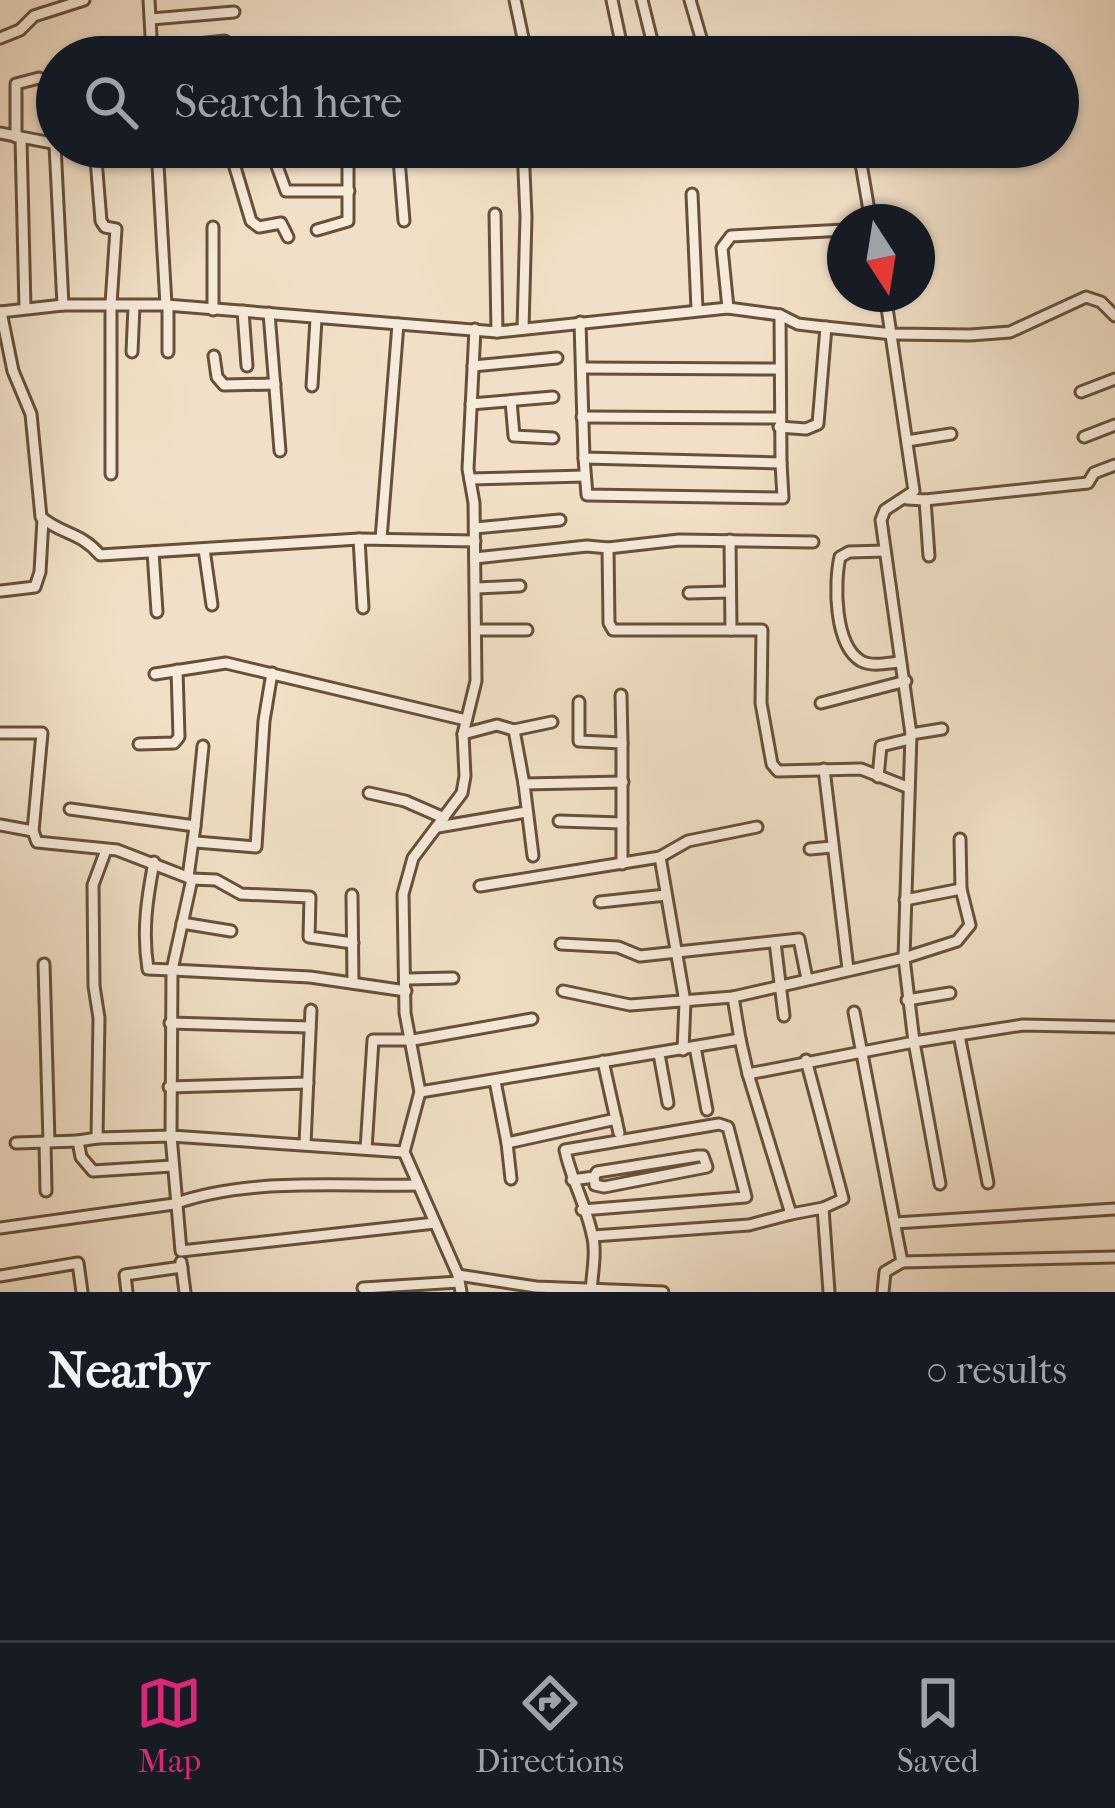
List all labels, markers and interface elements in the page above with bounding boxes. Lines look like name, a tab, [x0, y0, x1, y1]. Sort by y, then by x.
search box	[36, 36, 1079, 168]
icon: search	[78, 69, 144, 135]
text: Search here	[174, 76, 402, 129]
north arrow	[827, 204, 935, 312]
text: Nearby	[48, 1340, 209, 1400]
text: 0 results	[926, 1347, 1067, 1393]
tab: Map	[136, 1670, 202, 1781]
tab: Directions	[475, 1670, 624, 1781]
tab: Saved	[897, 1670, 979, 1781]

